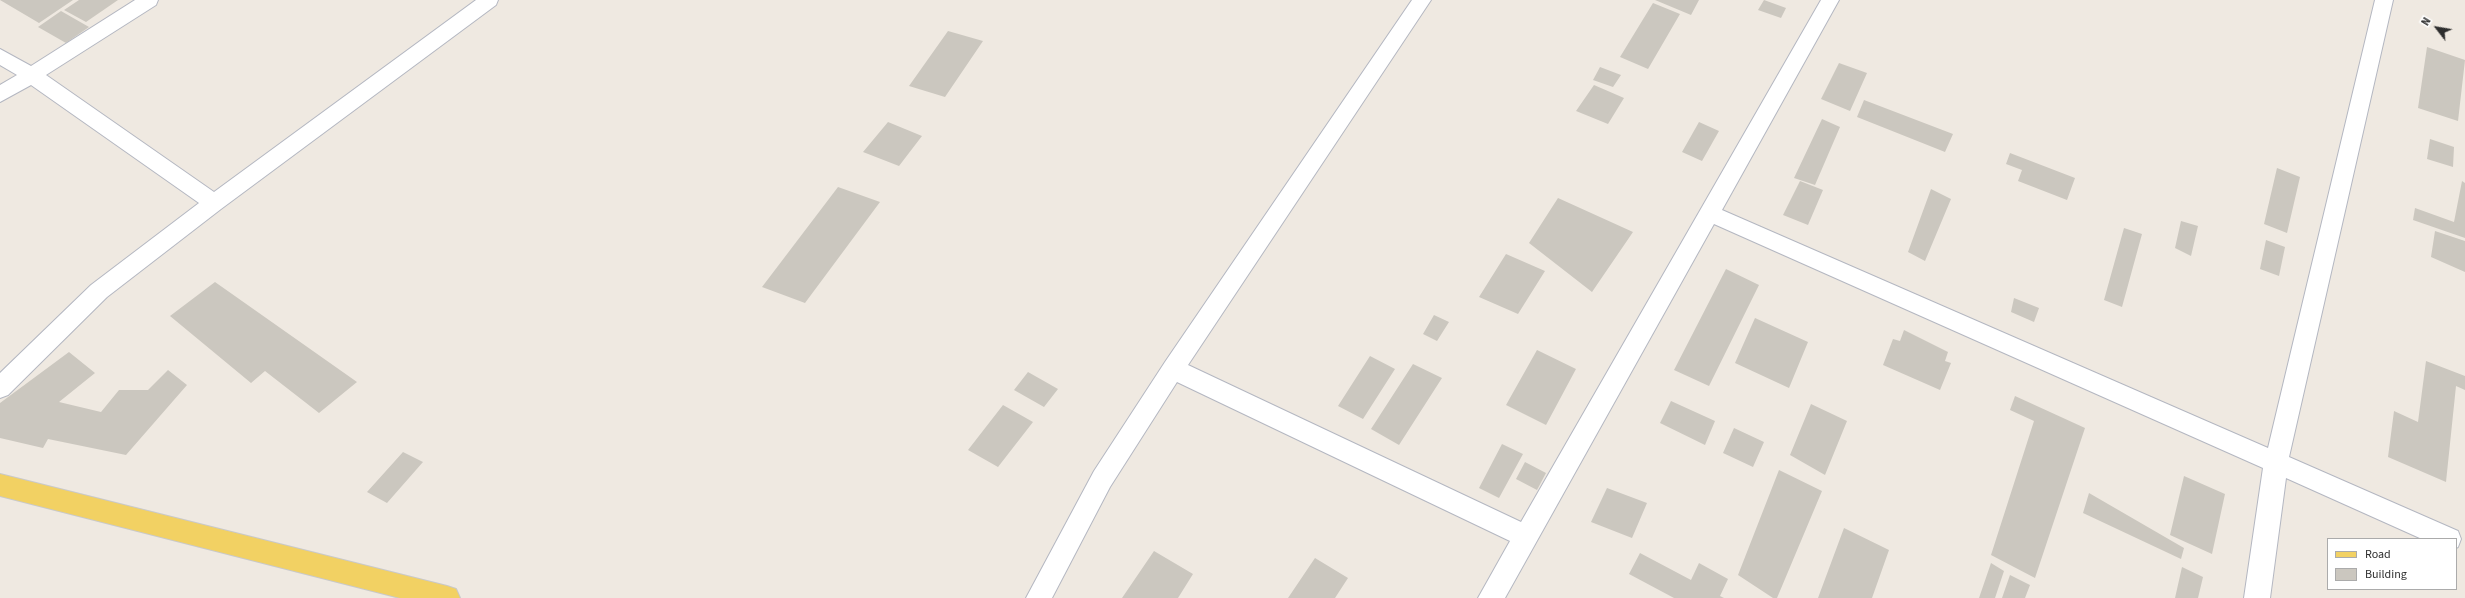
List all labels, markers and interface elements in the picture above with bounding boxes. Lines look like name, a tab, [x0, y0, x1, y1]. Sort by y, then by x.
north arrow	[2417, 8, 2457, 48]
text: N	[2418, 15, 2435, 29]
legend	[2327, 538, 2457, 590]
text: Road	[2365, 546, 2391, 563]
text: Building	[2365, 566, 2407, 583]

